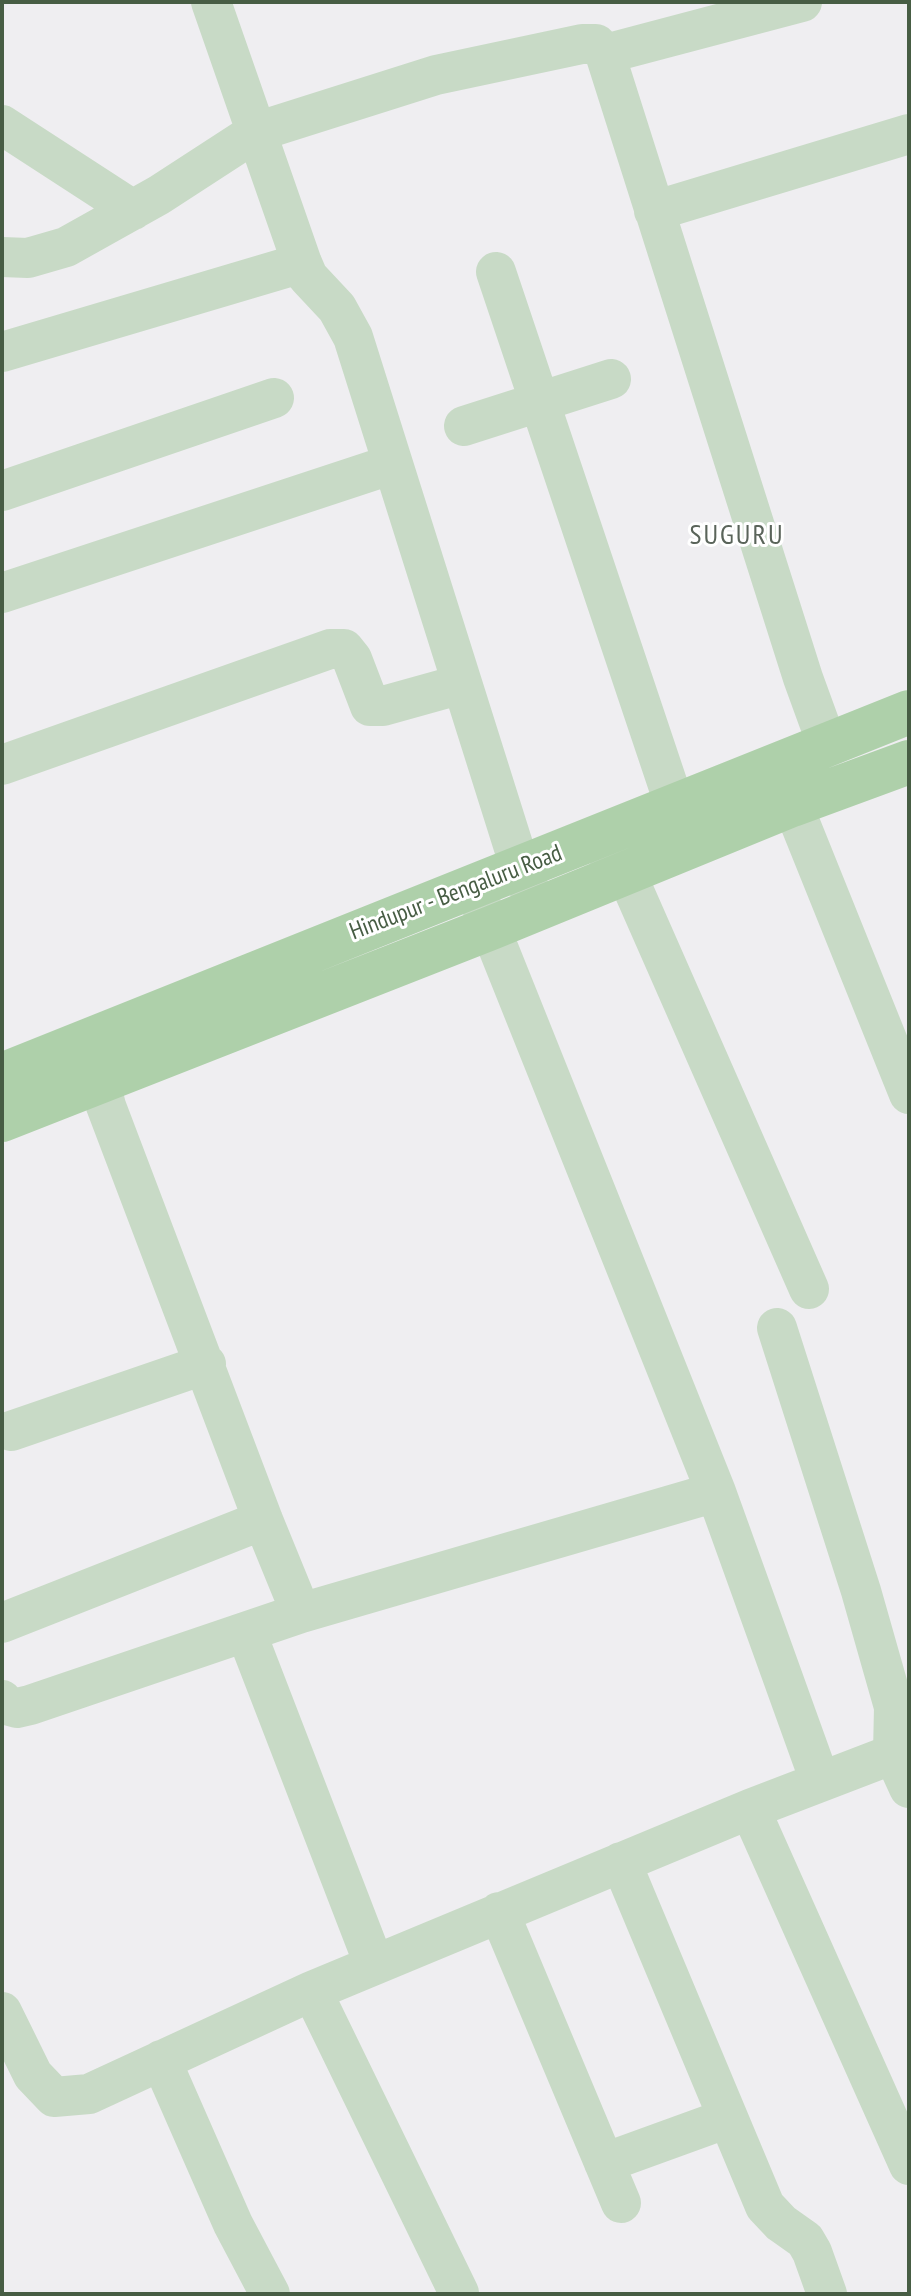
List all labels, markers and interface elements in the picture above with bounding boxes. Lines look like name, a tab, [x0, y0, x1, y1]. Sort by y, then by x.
district label: SUGURU	[690, 519, 784, 553]
street label: Hindupur - Bengaluru Road	[346, 839, 566, 947]

